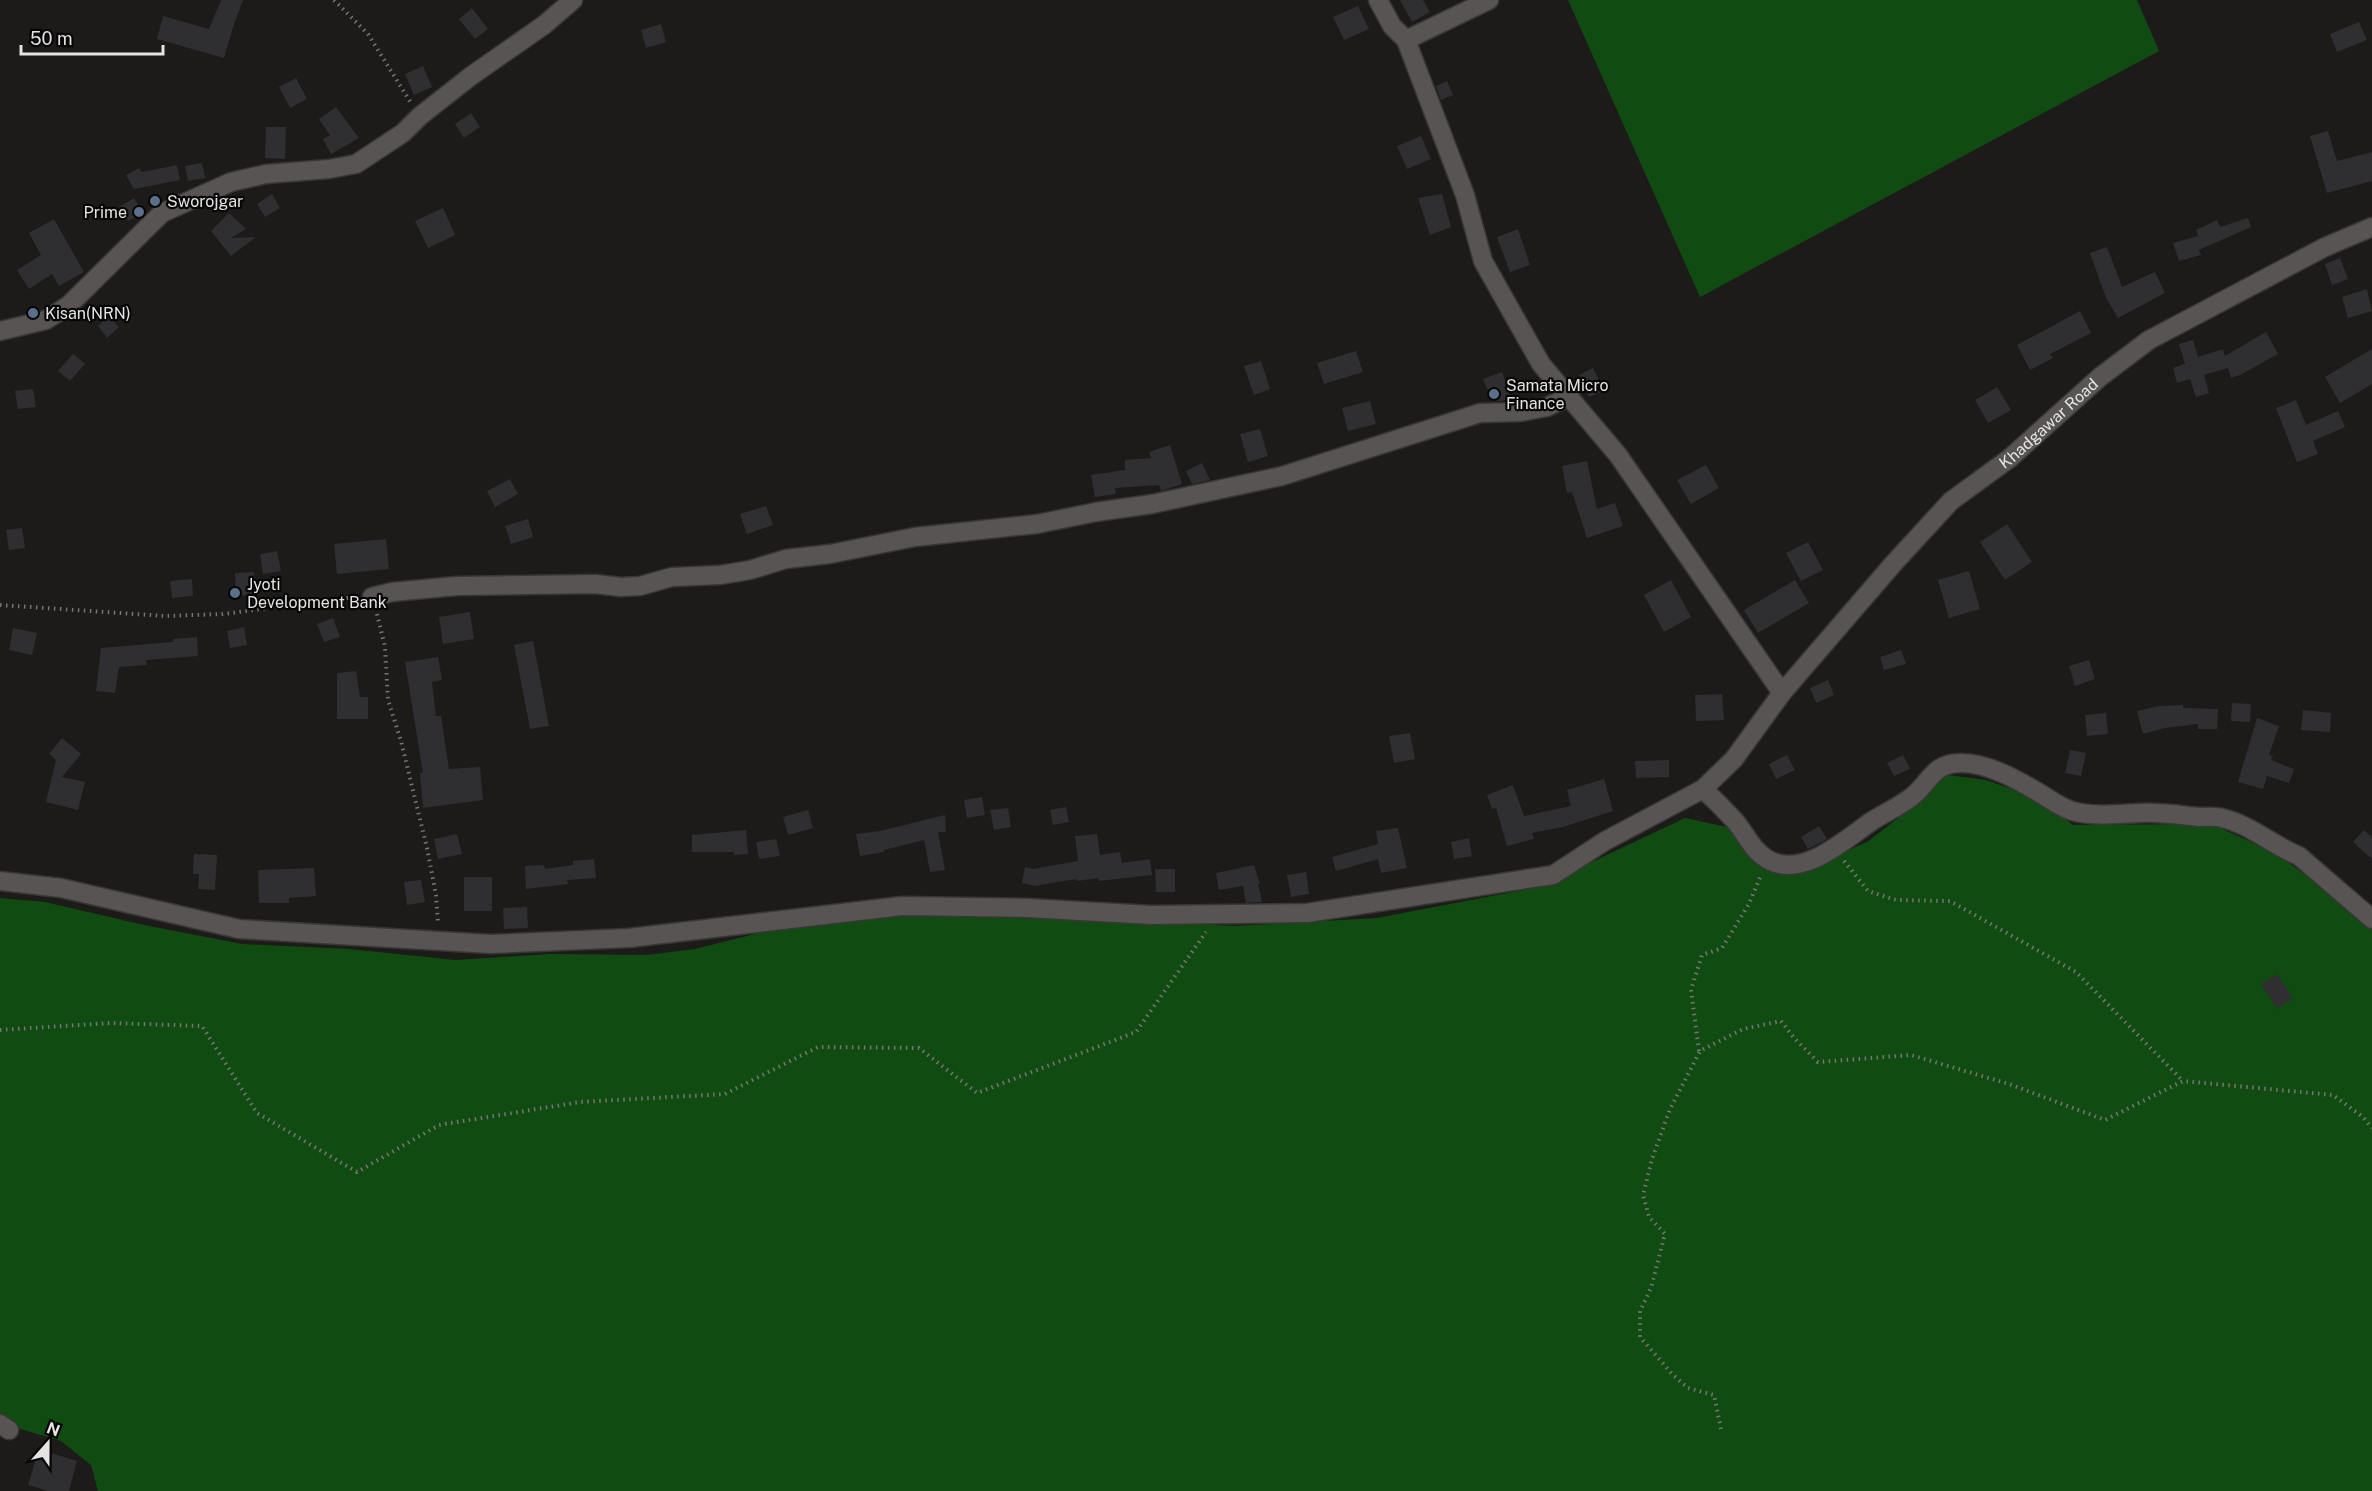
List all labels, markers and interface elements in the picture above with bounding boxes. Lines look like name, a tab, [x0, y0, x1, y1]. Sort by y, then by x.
scale bar	[21, 18, 164, 56]
text: 50 m	[30, 28, 73, 49]
place label: Sworojgar	[167, 192, 243, 211]
marker: Sworojgar	[148, 194, 162, 208]
place label: Prime	[84, 203, 127, 222]
marker: Prime	[132, 205, 146, 219]
place label: Kisan(NRN)	[45, 304, 131, 323]
marker: Kisan(NRN)	[26, 306, 40, 320]
street label: Khadgawar Road	[1995, 374, 2102, 472]
place label: Samata Micro Finance	[1506, 376, 1609, 413]
marker: Samata Micro Finance	[1487, 387, 1501, 401]
place label: Jyoti Development Bank	[247, 575, 387, 612]
marker: Jyoti Development Bank	[228, 586, 242, 600]
north arrow	[18, 1413, 78, 1473]
text: N	[44, 1418, 62, 1441]

